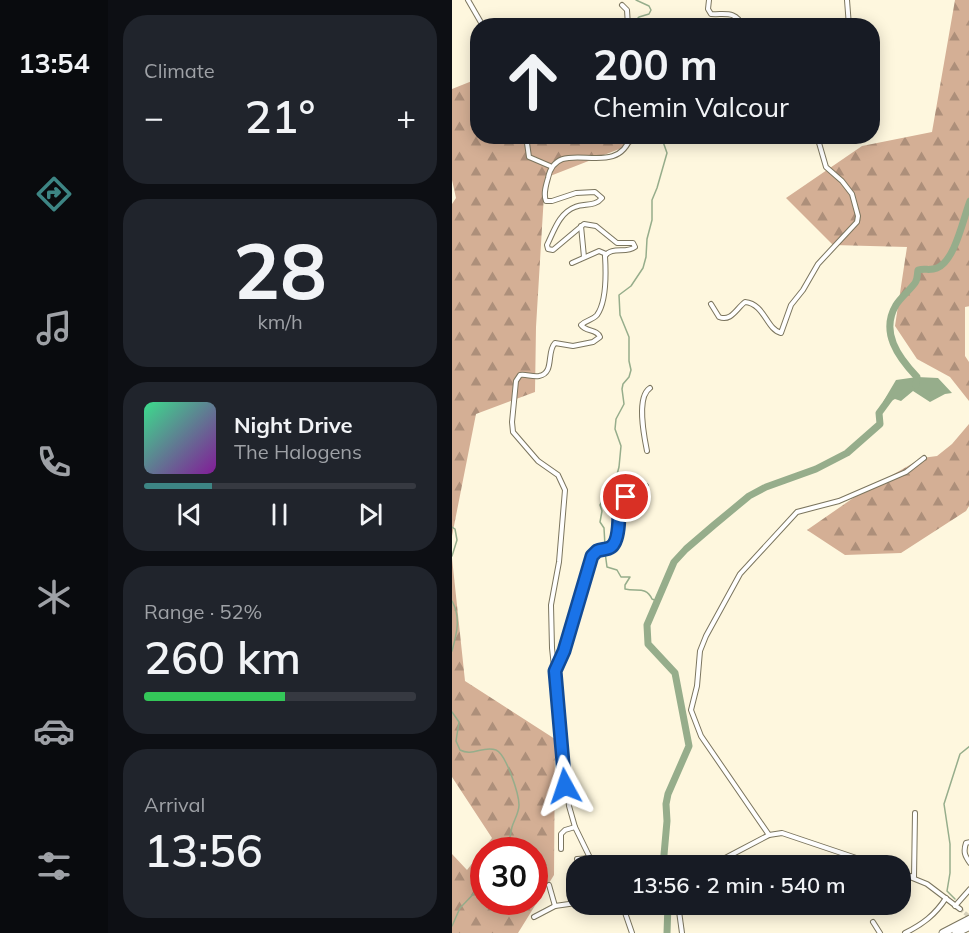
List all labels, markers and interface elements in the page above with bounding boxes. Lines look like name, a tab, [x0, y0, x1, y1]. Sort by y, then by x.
text: 200 m	[593, 38, 718, 91]
icon: ahead	[494, 42, 572, 120]
text: 13:54	[18, 46, 90, 80]
text: Climate	[144, 58, 215, 83]
text: 21°	[245, 88, 315, 144]
text: Chemin Valcour	[593, 90, 789, 124]
text: −	[144, 96, 164, 137]
text: +	[396, 96, 416, 137]
icon: directions	[33, 173, 75, 215]
text: 28	[233, 221, 327, 319]
icon: music	[33, 307, 75, 349]
text: km/h	[257, 309, 303, 334]
text: Night Drive	[234, 411, 353, 439]
text: The Halogens	[234, 439, 362, 464]
icon: phone	[33, 441, 75, 483]
pin	[600, 471, 651, 522]
icon: arrive	[609, 480, 642, 513]
icon: previous	[173, 498, 206, 531]
icon: pause	[263, 498, 296, 531]
icon: next	[354, 498, 387, 531]
icon: climate	[33, 576, 75, 618]
text: Range · 52%	[144, 599, 262, 624]
text: 260 km	[144, 629, 301, 685]
icon: car	[33, 710, 75, 752]
position arrow	[533, 754, 597, 818]
text: Arrival	[144, 792, 205, 817]
text: 13:56	[144, 822, 263, 878]
speed limit sign: 30	[470, 837, 548, 915]
icon: filters	[33, 845, 75, 887]
text: 13:56 · 2 min · 540 m	[631, 871, 846, 899]

